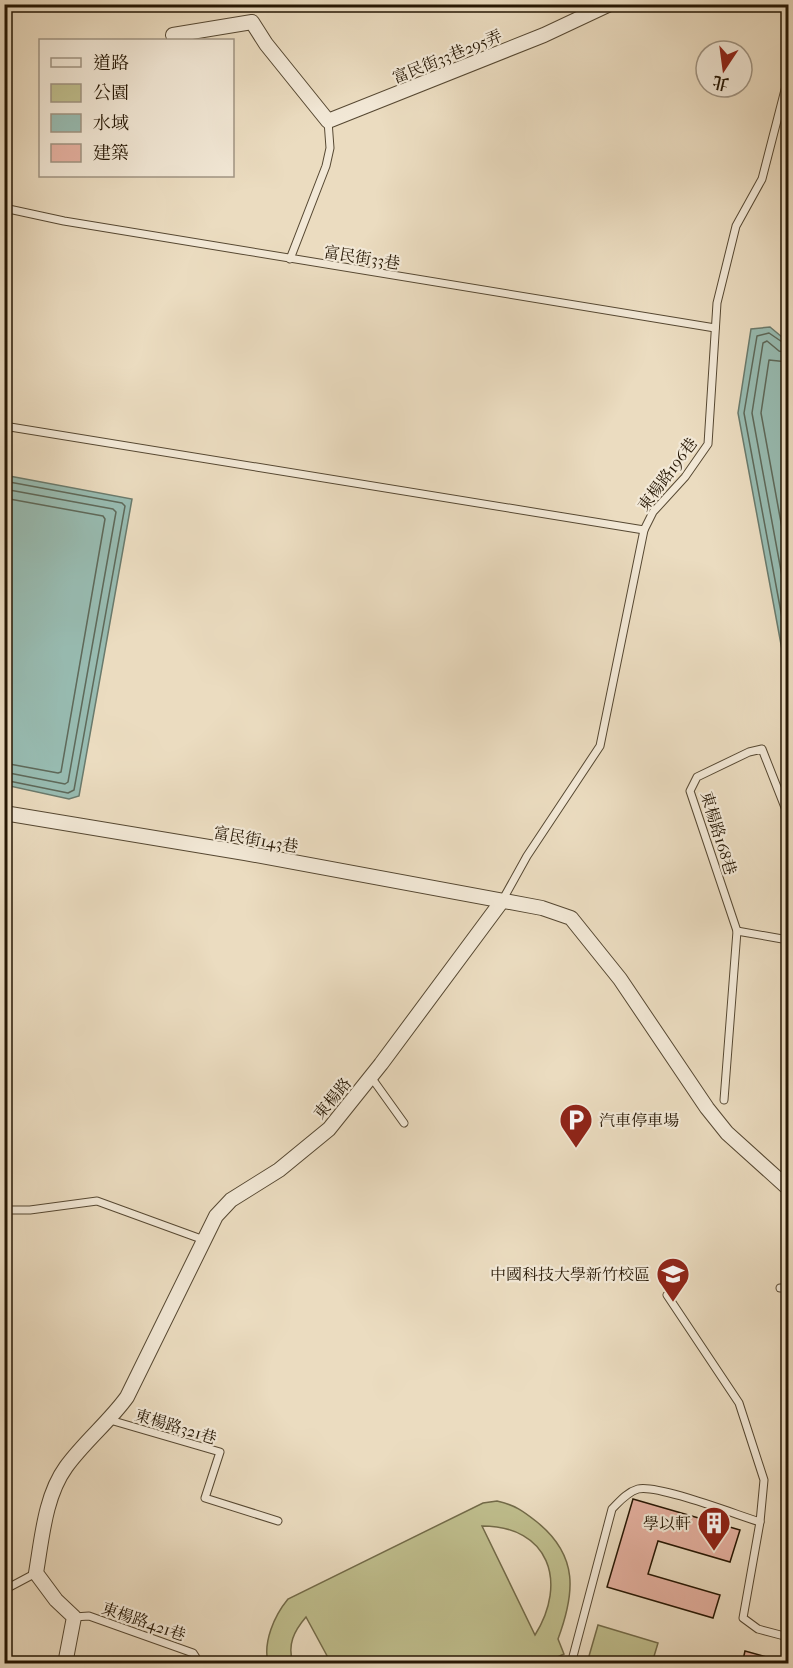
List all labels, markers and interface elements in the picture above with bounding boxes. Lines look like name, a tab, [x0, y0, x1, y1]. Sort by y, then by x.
street label: 富民街33巷295弄	[390, 26, 505, 87]
legend	[39, 39, 234, 177]
north arrow	[694, 39, 754, 99]
text: 道路	[93, 53, 129, 74]
text: 北	[711, 72, 731, 94]
text: 公園	[93, 83, 129, 104]
text: 水域	[93, 113, 129, 134]
text: 建築	[93, 143, 129, 164]
street label: 富民街33巷	[322, 242, 402, 273]
street label: 東楊路196巷	[634, 434, 701, 515]
street label: 東楊路168巷	[697, 789, 740, 877]
street label: 富民街143巷	[212, 823, 300, 856]
street label: 東楊路	[310, 1074, 355, 1123]
parking icon: 汽車停車場	[558, 1102, 594, 1149]
place label: 汽車停車場	[599, 1111, 679, 1130]
school or university icon: 中國科技大學新竹校區	[655, 1256, 691, 1303]
place label: 中國科技大學新竹校區	[490, 1265, 650, 1284]
street label: 東楊路321巷	[133, 1405, 219, 1448]
building icon: 學以軒	[696, 1505, 732, 1552]
place label: 學以軒	[643, 1514, 691, 1533]
street label: 東楊路421巷	[99, 1598, 188, 1645]

